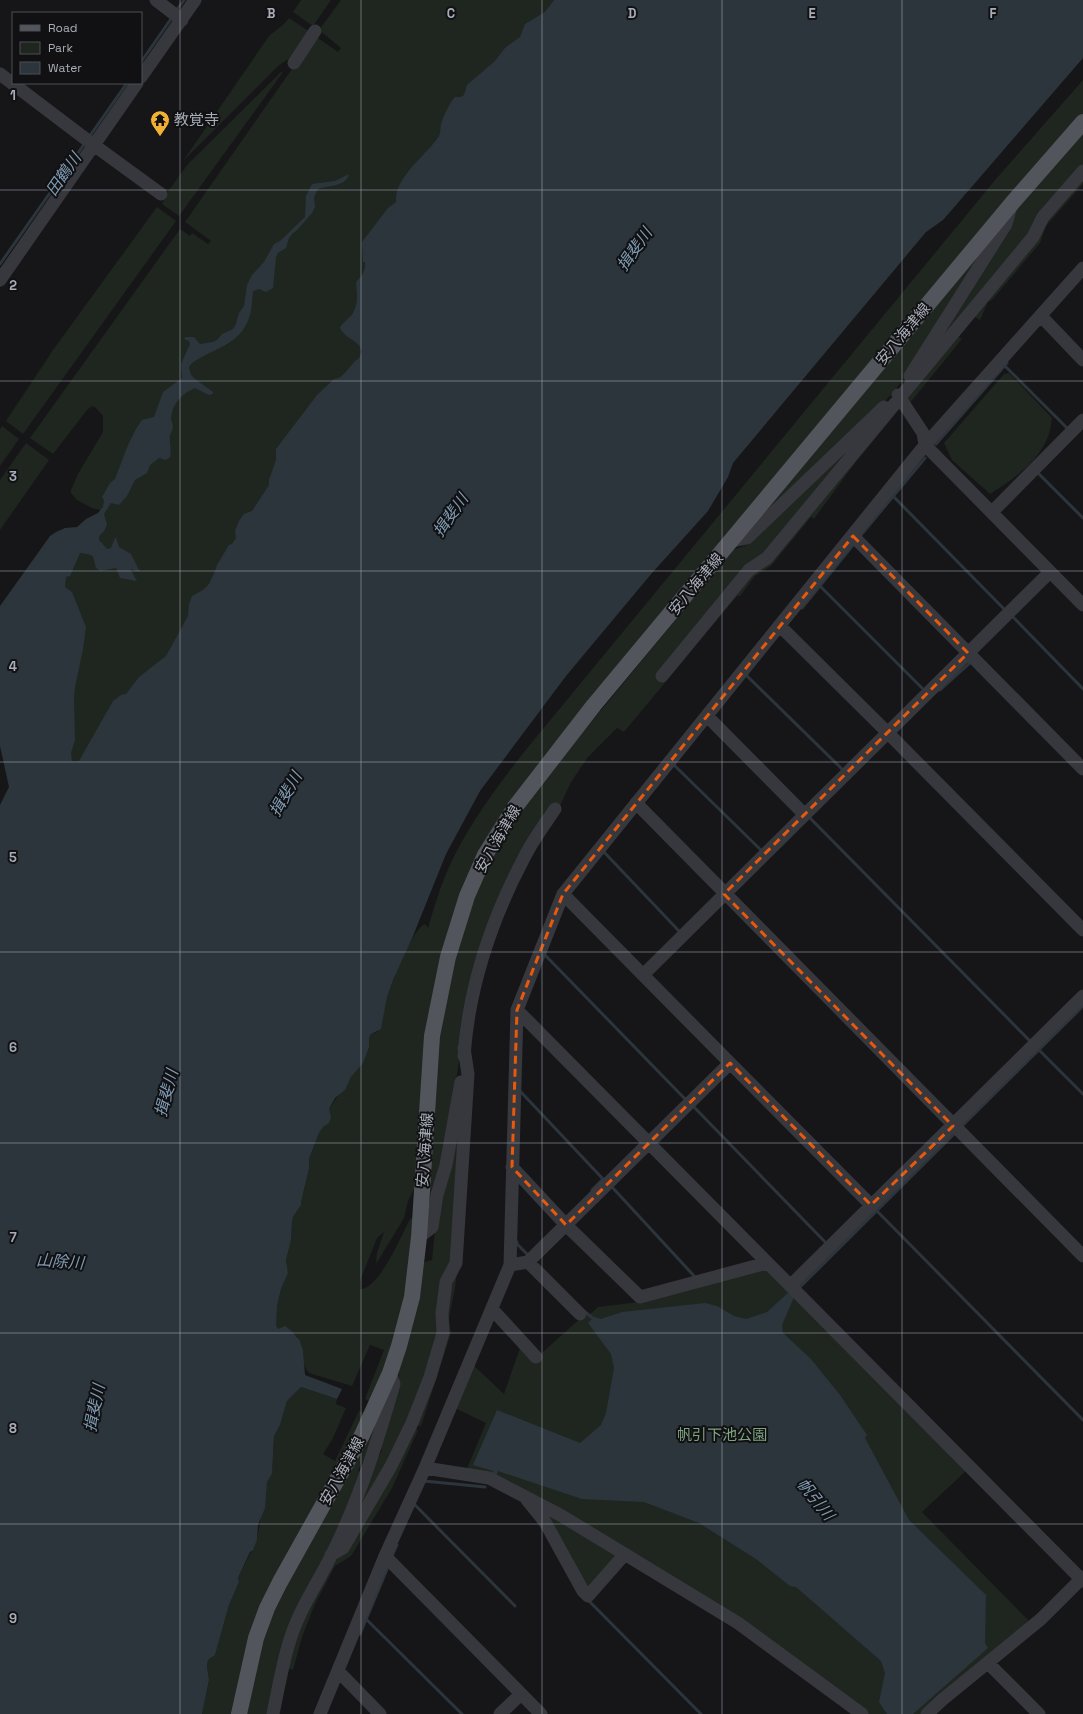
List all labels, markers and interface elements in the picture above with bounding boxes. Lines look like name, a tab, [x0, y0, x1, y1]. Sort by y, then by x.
text: B	[267, 5, 276, 22]
text: C	[447, 5, 455, 22]
text: D	[628, 5, 637, 22]
text: E	[808, 5, 816, 22]
text: F	[990, 5, 997, 22]
legend	[12, 12, 142, 84]
text: Road	[48, 20, 77, 36]
text: Park	[48, 40, 73, 56]
text: Water	[48, 60, 82, 76]
text: 1	[10, 87, 16, 104]
temple icon: 教覚寺	[149, 109, 171, 137]
place label: 教覚寺	[174, 110, 219, 129]
water label: 田鶴川	[41, 147, 87, 200]
water label: 揖斐川	[612, 222, 658, 275]
text: 2	[9, 277, 17, 294]
street label: 安八海津線	[871, 299, 934, 369]
text: 3	[9, 468, 17, 485]
water label: 揖斐川	[428, 488, 474, 541]
street label: 安八海津線	[664, 549, 727, 619]
text: 4	[9, 658, 17, 675]
water label: 揖斐川	[264, 766, 308, 820]
street label: 安八海津線	[471, 802, 525, 876]
text: 5	[9, 849, 17, 866]
text: 6	[9, 1039, 17, 1056]
water label: 揖斐川	[150, 1065, 183, 1119]
street label: 安八海津線	[412, 1112, 437, 1188]
text: 7	[9, 1229, 17, 1246]
water label: 山除川	[35, 1249, 87, 1274]
water label: 揖斐川	[80, 1381, 110, 1434]
text: 8	[9, 1420, 17, 1437]
park label: 帆引下池公園	[677, 1425, 767, 1444]
street label: 安八海津線	[315, 1433, 368, 1508]
water label: 帆引川	[792, 1474, 840, 1526]
text: 9	[9, 1610, 17, 1627]

